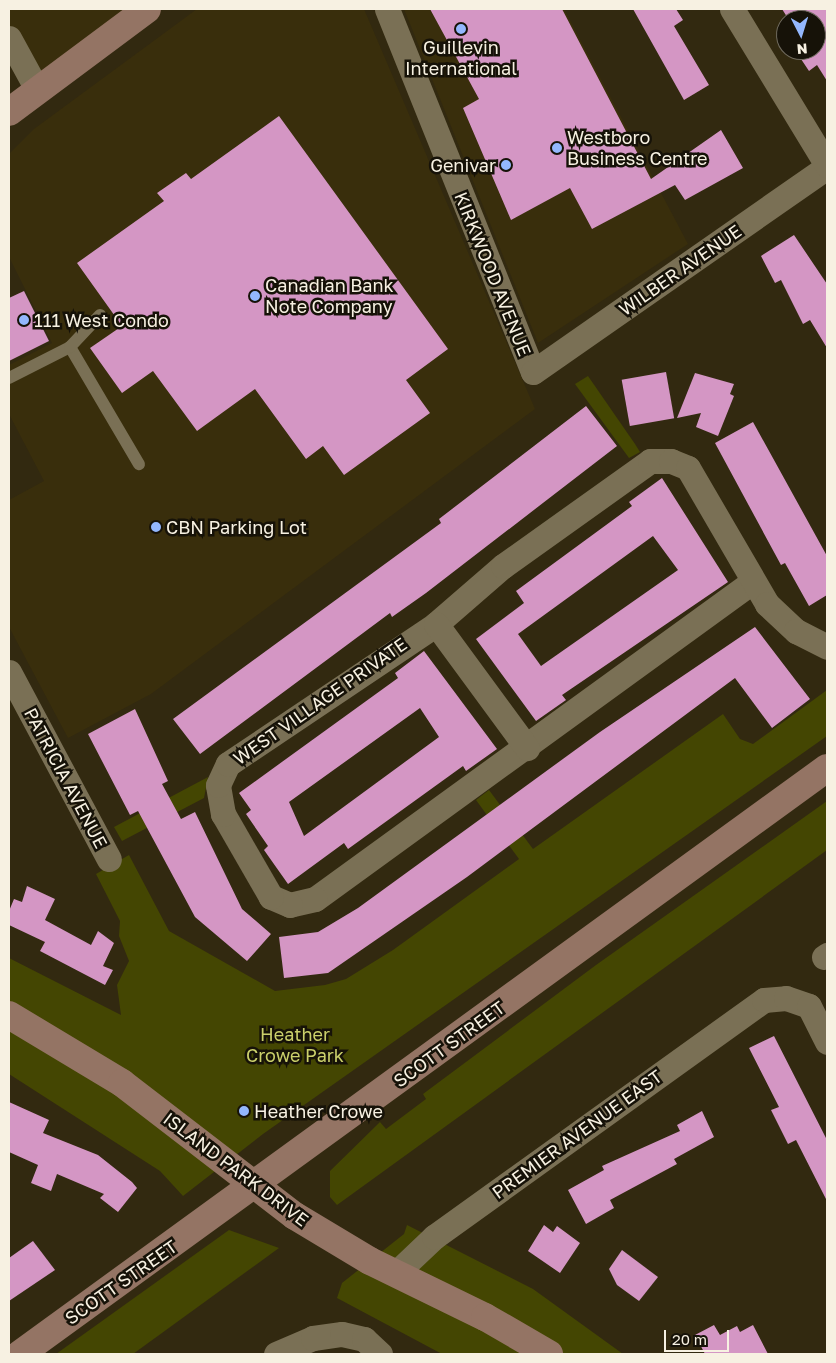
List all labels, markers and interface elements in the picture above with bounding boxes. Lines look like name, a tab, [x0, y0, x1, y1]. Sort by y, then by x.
north arrow	[776, 10, 826, 60]
marker: Guillevin International	[455, 23, 467, 35]
place label: Guillevin International	[405, 37, 517, 80]
text: N	[796, 41, 808, 58]
place label: Westboro Business Centre	[567, 127, 707, 170]
marker: Westboro Business Centre	[551, 142, 563, 154]
place label: Genivar	[430, 154, 496, 176]
marker: Genivar	[500, 159, 512, 171]
street label: KIRKWOOD AVENUE	[450, 189, 536, 359]
street label: WILBER AVENUE	[615, 220, 745, 320]
place label: Canadian Bank Note Company	[265, 275, 394, 318]
marker: Canadian Bank Note Company	[249, 290, 261, 302]
place label: 111 West Condo	[34, 309, 169, 331]
marker: 111 West Condo	[18, 314, 30, 326]
place label: CBN Parking Lot	[166, 516, 307, 538]
marker: CBN Parking Lot	[150, 521, 162, 533]
street label: WEST VILLAGE PRIVATE	[229, 633, 411, 769]
street label: PATRICIA AVENUE	[20, 704, 112, 852]
street label: SCOTT STREET	[389, 996, 509, 1092]
park label: Heather Crowe Park	[246, 1024, 344, 1066]
street label: PREMIER AVENUE EAST	[488, 1065, 666, 1203]
place label: Heather Crowe	[254, 1100, 383, 1122]
marker: Heather Crowe	[238, 1105, 250, 1117]
street label: ISLAND PARK DRIVE	[159, 1107, 313, 1231]
street label: SCOTT STREET	[61, 1235, 181, 1329]
scale bar	[666, 1320, 731, 1352]
text: 20 m	[672, 1330, 707, 1348]

